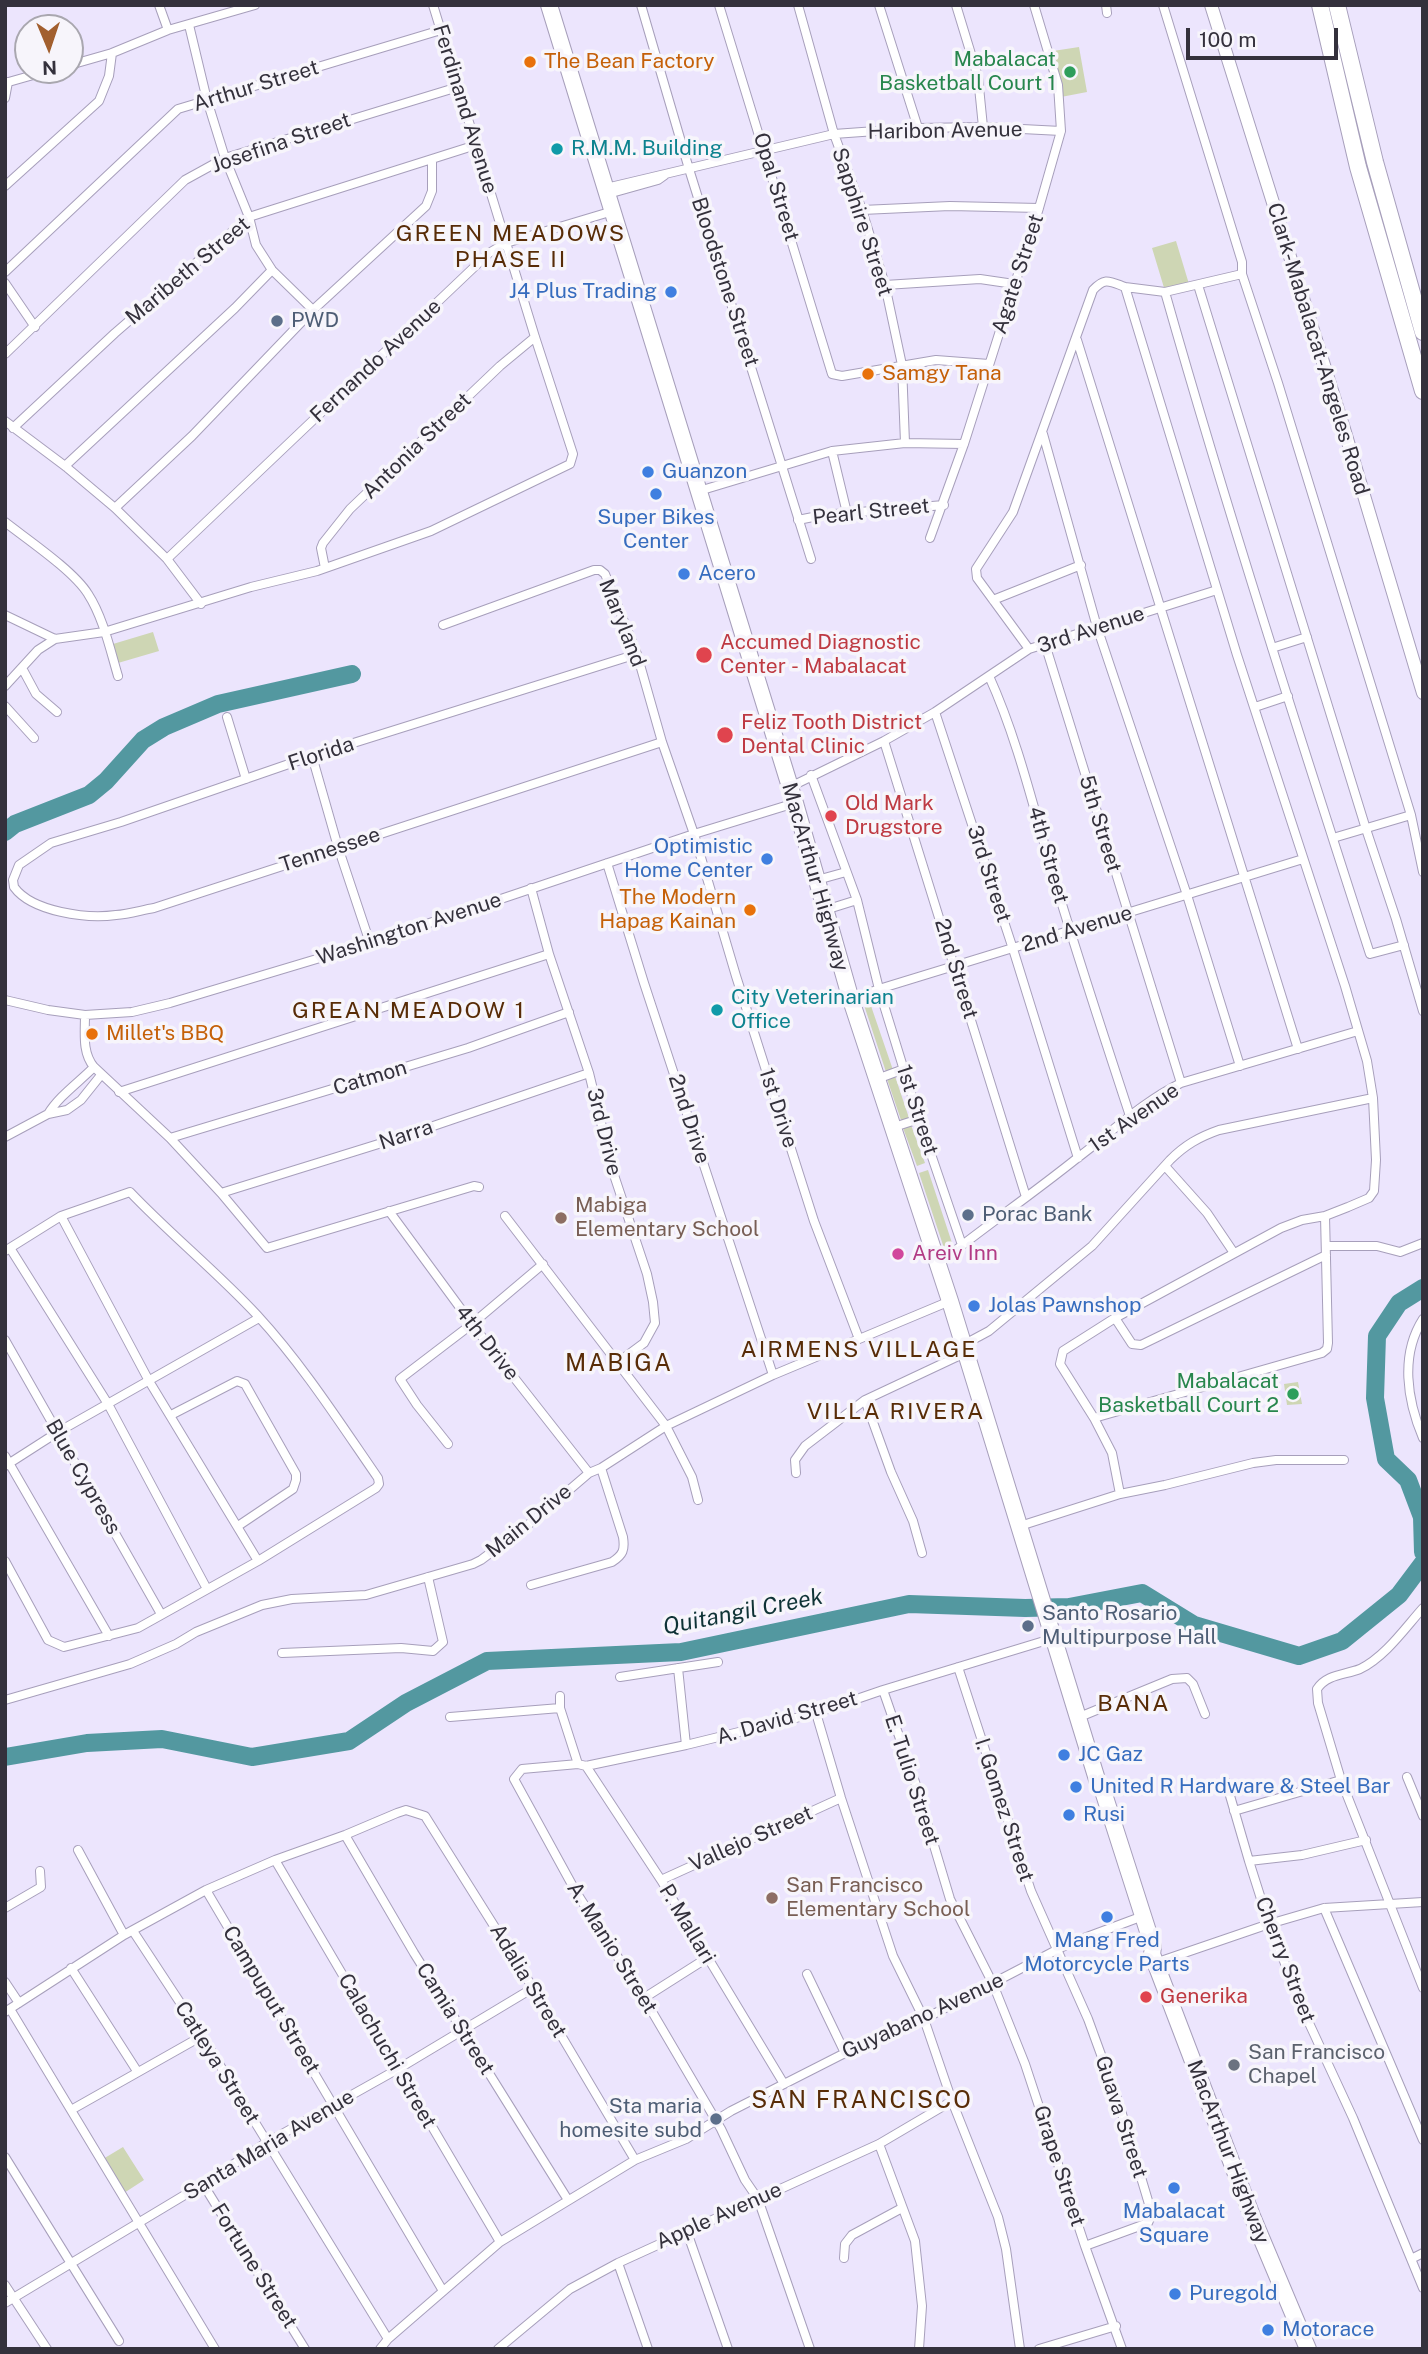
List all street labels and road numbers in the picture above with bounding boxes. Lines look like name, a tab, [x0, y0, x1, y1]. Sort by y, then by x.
street label: Ferdinand Avenue	[427, 21, 503, 197]
street label: Arthur Street	[190, 55, 322, 117]
street label: Josefina Street	[208, 107, 354, 179]
street label: Haribon Avenue	[867, 117, 1023, 145]
street label: Opal Street	[748, 130, 804, 244]
street label: Sapphire Street	[826, 145, 898, 299]
street label: Bloodstone Street	[686, 194, 764, 370]
street label: Clark-Mabalacat-Angeles Road	[1262, 200, 1374, 498]
street label: Agate Street	[987, 211, 1049, 337]
street label: Maribeth Street	[121, 212, 255, 330]
street label: Fernando Avenue	[305, 294, 447, 428]
street label: Antonia Street	[357, 388, 477, 504]
street label: Pearl Street	[811, 493, 931, 531]
street label: Maryland	[593, 575, 651, 671]
street label: 3rd Avenue	[1034, 601, 1148, 659]
street label: Florida	[285, 732, 357, 776]
street label: 5th Street	[1073, 772, 1127, 876]
street label: MacArthur Highway	[776, 780, 854, 974]
street label: 4th Street	[1022, 804, 1074, 906]
street label: Tennessee	[277, 822, 383, 878]
street label: 3rd Street	[962, 822, 1016, 926]
street label: Washington Avenue	[313, 887, 505, 971]
street label: 2nd Avenue	[1019, 900, 1135, 958]
street label: 2nd Street	[929, 916, 983, 1022]
street label: Catmon	[330, 1055, 410, 1101]
street label: 1st Street	[891, 1062, 943, 1158]
street label: 1st Drive	[753, 1065, 803, 1151]
street label: 2nd Drive	[663, 1071, 715, 1167]
street label: 1st Avenue	[1084, 1078, 1184, 1158]
street label: 3rd Drive	[581, 1086, 627, 1178]
street label: Narra	[376, 1115, 436, 1155]
street label: 4th Drive	[450, 1300, 524, 1386]
street label: Blue Cypress	[40, 1415, 126, 1539]
street label: Main Drive	[481, 1479, 577, 1563]
street label: A. David Street	[714, 1686, 860, 1750]
street label: E. Tulio Street	[879, 1712, 945, 1848]
street label: I. Gomez Street	[969, 1735, 1039, 1885]
street label: Vallejo Street	[685, 1801, 817, 1877]
street label: A. Manio Street	[561, 1877, 663, 2019]
street label: P. Mallari	[653, 1880, 721, 1968]
street label: Cherry Street	[1249, 1893, 1321, 2027]
street label: Adalia Street	[484, 1920, 572, 2042]
street label: Campuput Street	[217, 1921, 325, 2079]
street label: Camia Street	[411, 1958, 499, 2080]
street label: Guyabano Avenue	[838, 1968, 1008, 2064]
street label: Calachuchi Street	[332, 1969, 442, 2133]
street label: Catleya Street	[169, 1997, 265, 2129]
street label: Guava Street	[1089, 2053, 1153, 2181]
street label: MacArthur Highway	[1181, 2056, 1275, 2248]
street label: Santa Maria Avenue	[179, 2084, 359, 2206]
street label: Grape Street	[1028, 2102, 1090, 2230]
street label: Apple Avenue	[652, 2177, 786, 2255]
street label: Fortune Street	[205, 2199, 303, 2333]

